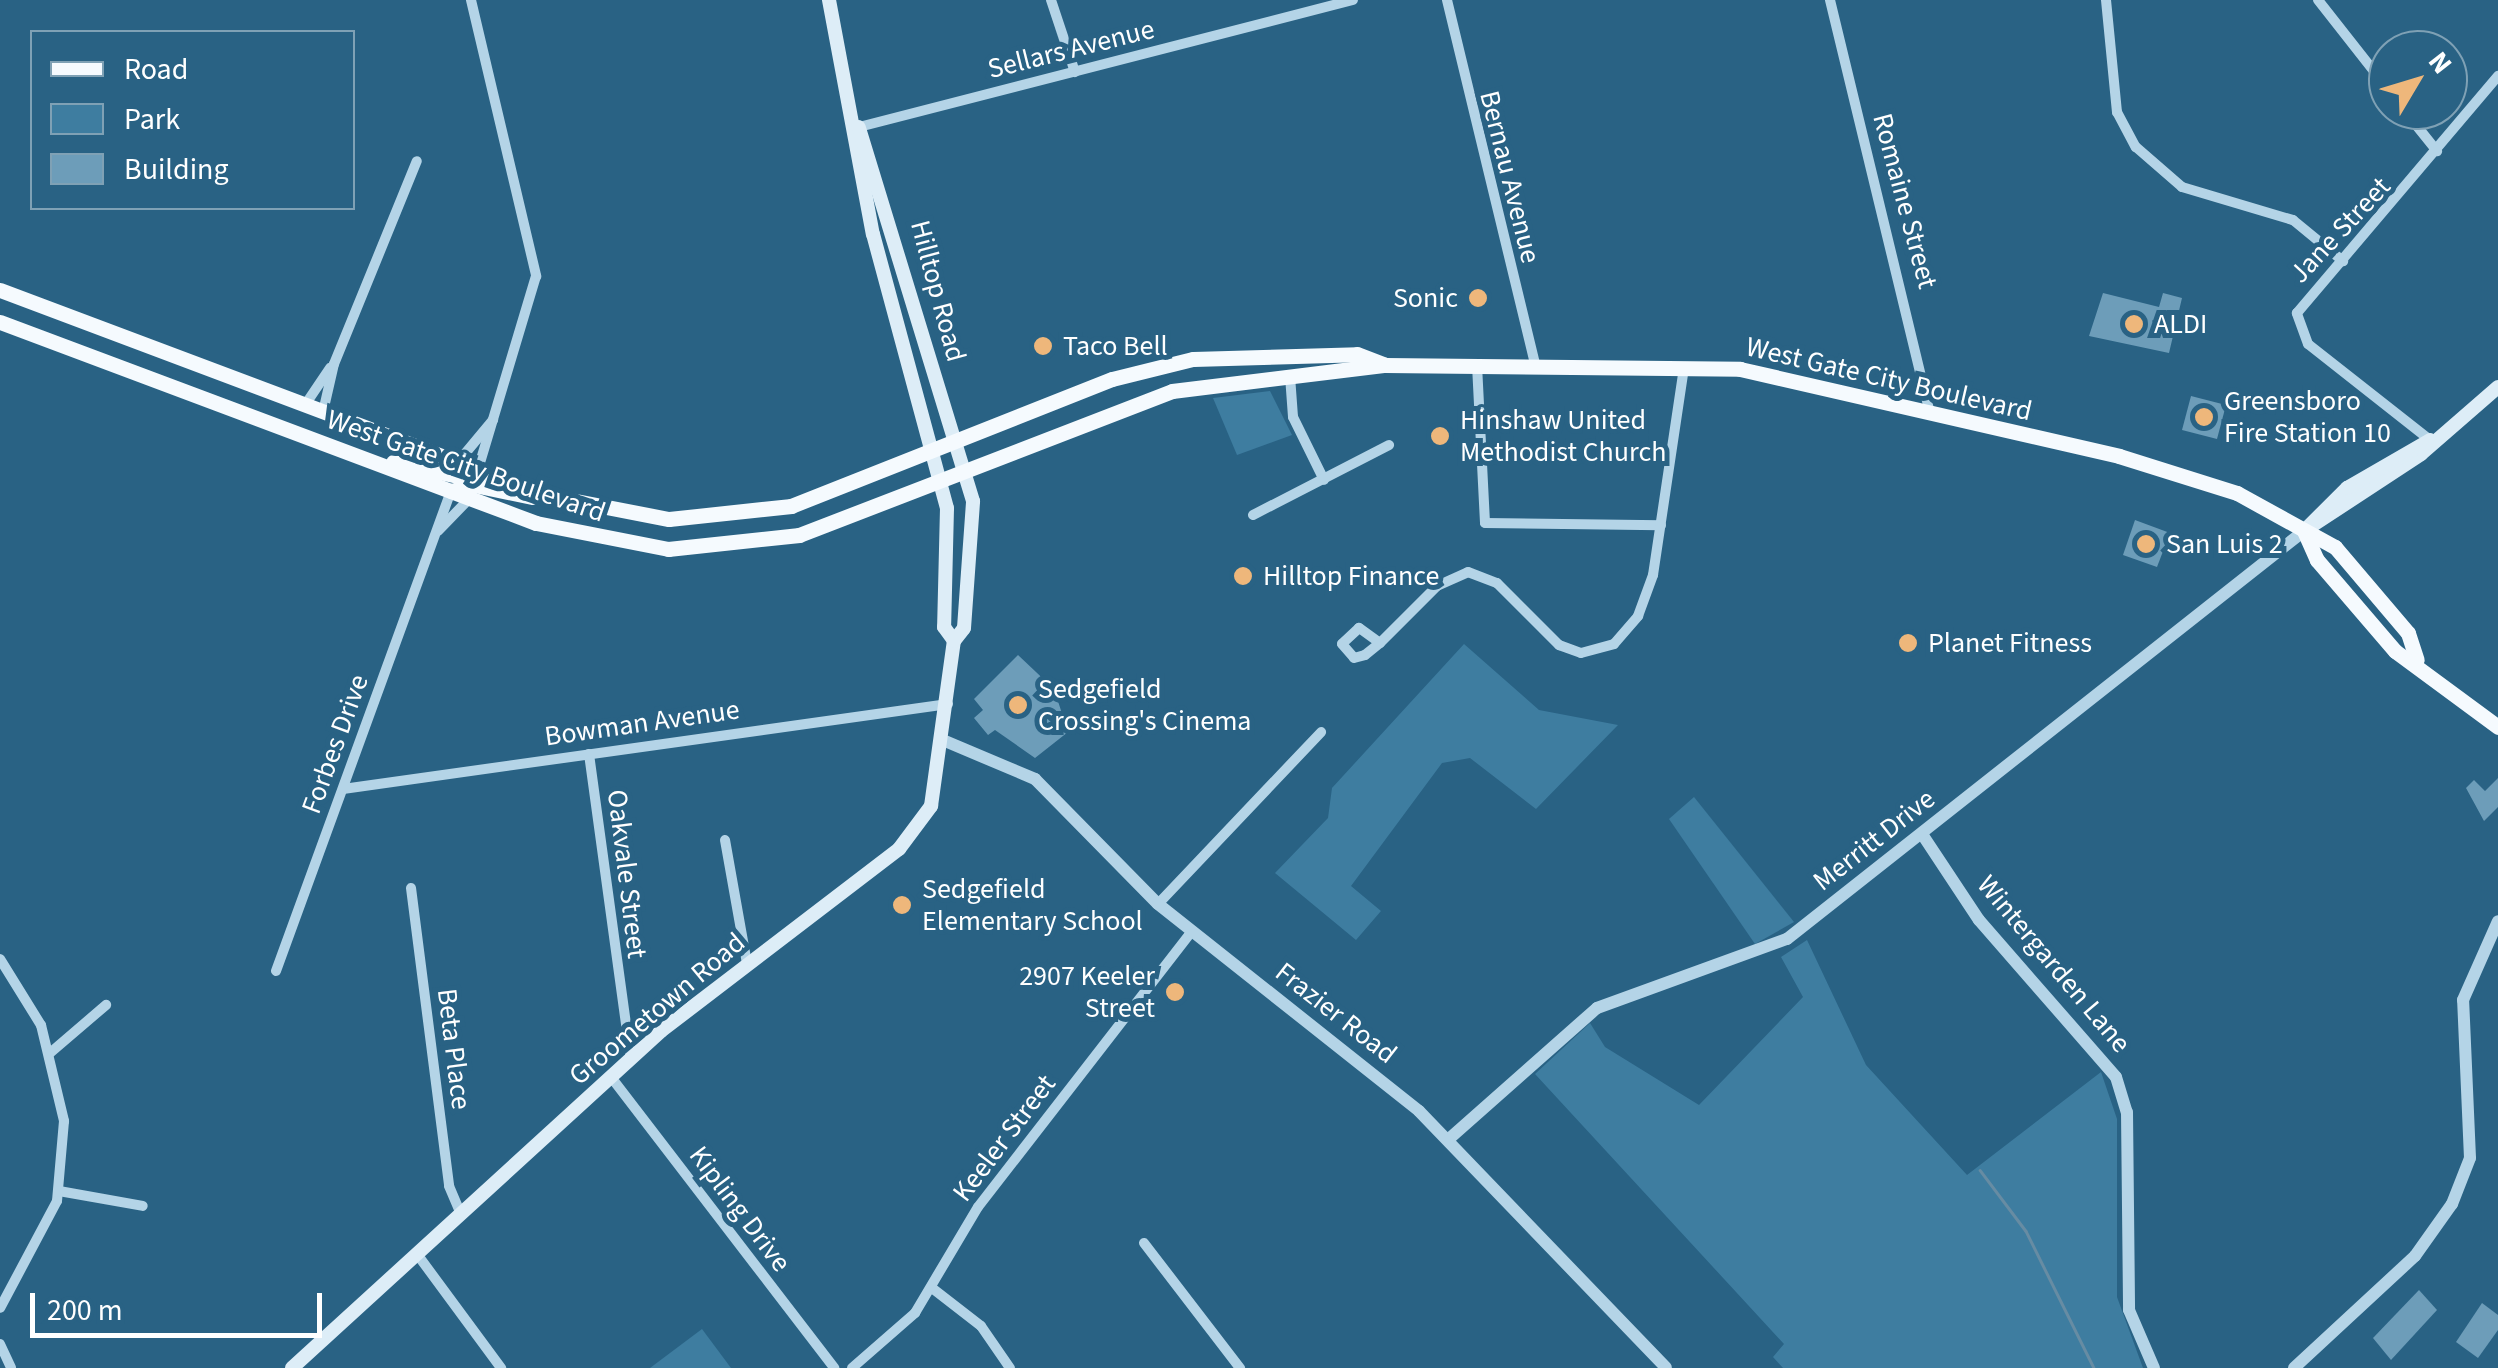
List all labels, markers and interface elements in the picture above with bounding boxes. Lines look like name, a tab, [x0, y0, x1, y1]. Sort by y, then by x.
street label: Sellars Avenue	[984, 12, 1158, 86]
legend	[30, 30, 355, 210]
north arrow	[2368, 30, 2468, 130]
text: N	[2419, 43, 2462, 82]
text: Road	[124, 48, 188, 91]
street label: Bernau Avenue	[1472, 87, 1548, 267]
text: Park	[124, 98, 180, 141]
street label: Romaine Street	[1865, 110, 1945, 292]
text: Building	[124, 148, 229, 191]
street label: Jane Street	[2283, 170, 2397, 290]
street label: Hilltop Road	[903, 217, 973, 365]
place label: Sonic	[1393, 281, 1458, 315]
marker: Sonic	[1467, 287, 1489, 309]
place label: ALDI	[2154, 307, 2207, 341]
marker: ALDI	[2123, 313, 2145, 335]
place label: Taco Bell	[1063, 329, 1168, 363]
street label: West Gate City Boulevard	[1743, 330, 2035, 428]
marker: Taco Bell	[1032, 335, 1054, 357]
place label: Greensboro Fire Station 10	[2224, 384, 2391, 450]
street label: West Gate City Boulevard	[322, 403, 610, 529]
place label: Hinshaw United Methodist Church	[1460, 403, 1666, 469]
marker: Greensboro Fire Station 10	[2193, 406, 2215, 428]
marker: Hinshaw United Methodist Church	[1429, 425, 1451, 447]
place label: San Luis 2	[2166, 527, 2283, 561]
marker: San Luis 2	[2135, 533, 2157, 555]
place label: Hilltop Finance	[1263, 559, 1439, 593]
marker: Hilltop Finance	[1232, 565, 1254, 587]
place label: Planet Fitness	[1928, 626, 2092, 660]
marker: Planet Fitness	[1897, 632, 1919, 654]
street label: Forbes Drive	[294, 670, 376, 818]
place label: Sedgefield Crossing's Cinema	[1038, 672, 1251, 738]
street label: Bowman Avenue	[543, 693, 741, 753]
marker: Sedgefield Crossing's Cinema	[1007, 694, 1029, 716]
street label: Merritt Drive	[1806, 782, 1942, 898]
street label: Oakvale Street	[600, 788, 654, 960]
street label: Wintergarden Lane	[1970, 869, 2138, 1059]
place label: Sedgefield Elementary School	[922, 872, 1143, 938]
marker: Sedgefield Elementary School	[891, 894, 913, 916]
street label: Groometown Road	[562, 926, 752, 1092]
street label: Frazier Road	[1269, 955, 1403, 1071]
place label: 2907 Keeler Street	[1019, 959, 1155, 1025]
marker: 2907 Keeler Street	[1164, 981, 1186, 1003]
street label: Beta Place	[430, 986, 478, 1112]
street label: Keeler Street	[945, 1068, 1063, 1208]
street label: Kipling Drive	[682, 1140, 798, 1278]
scale bar	[35, 1273, 328, 1335]
text: 200 m	[47, 1289, 123, 1332]

